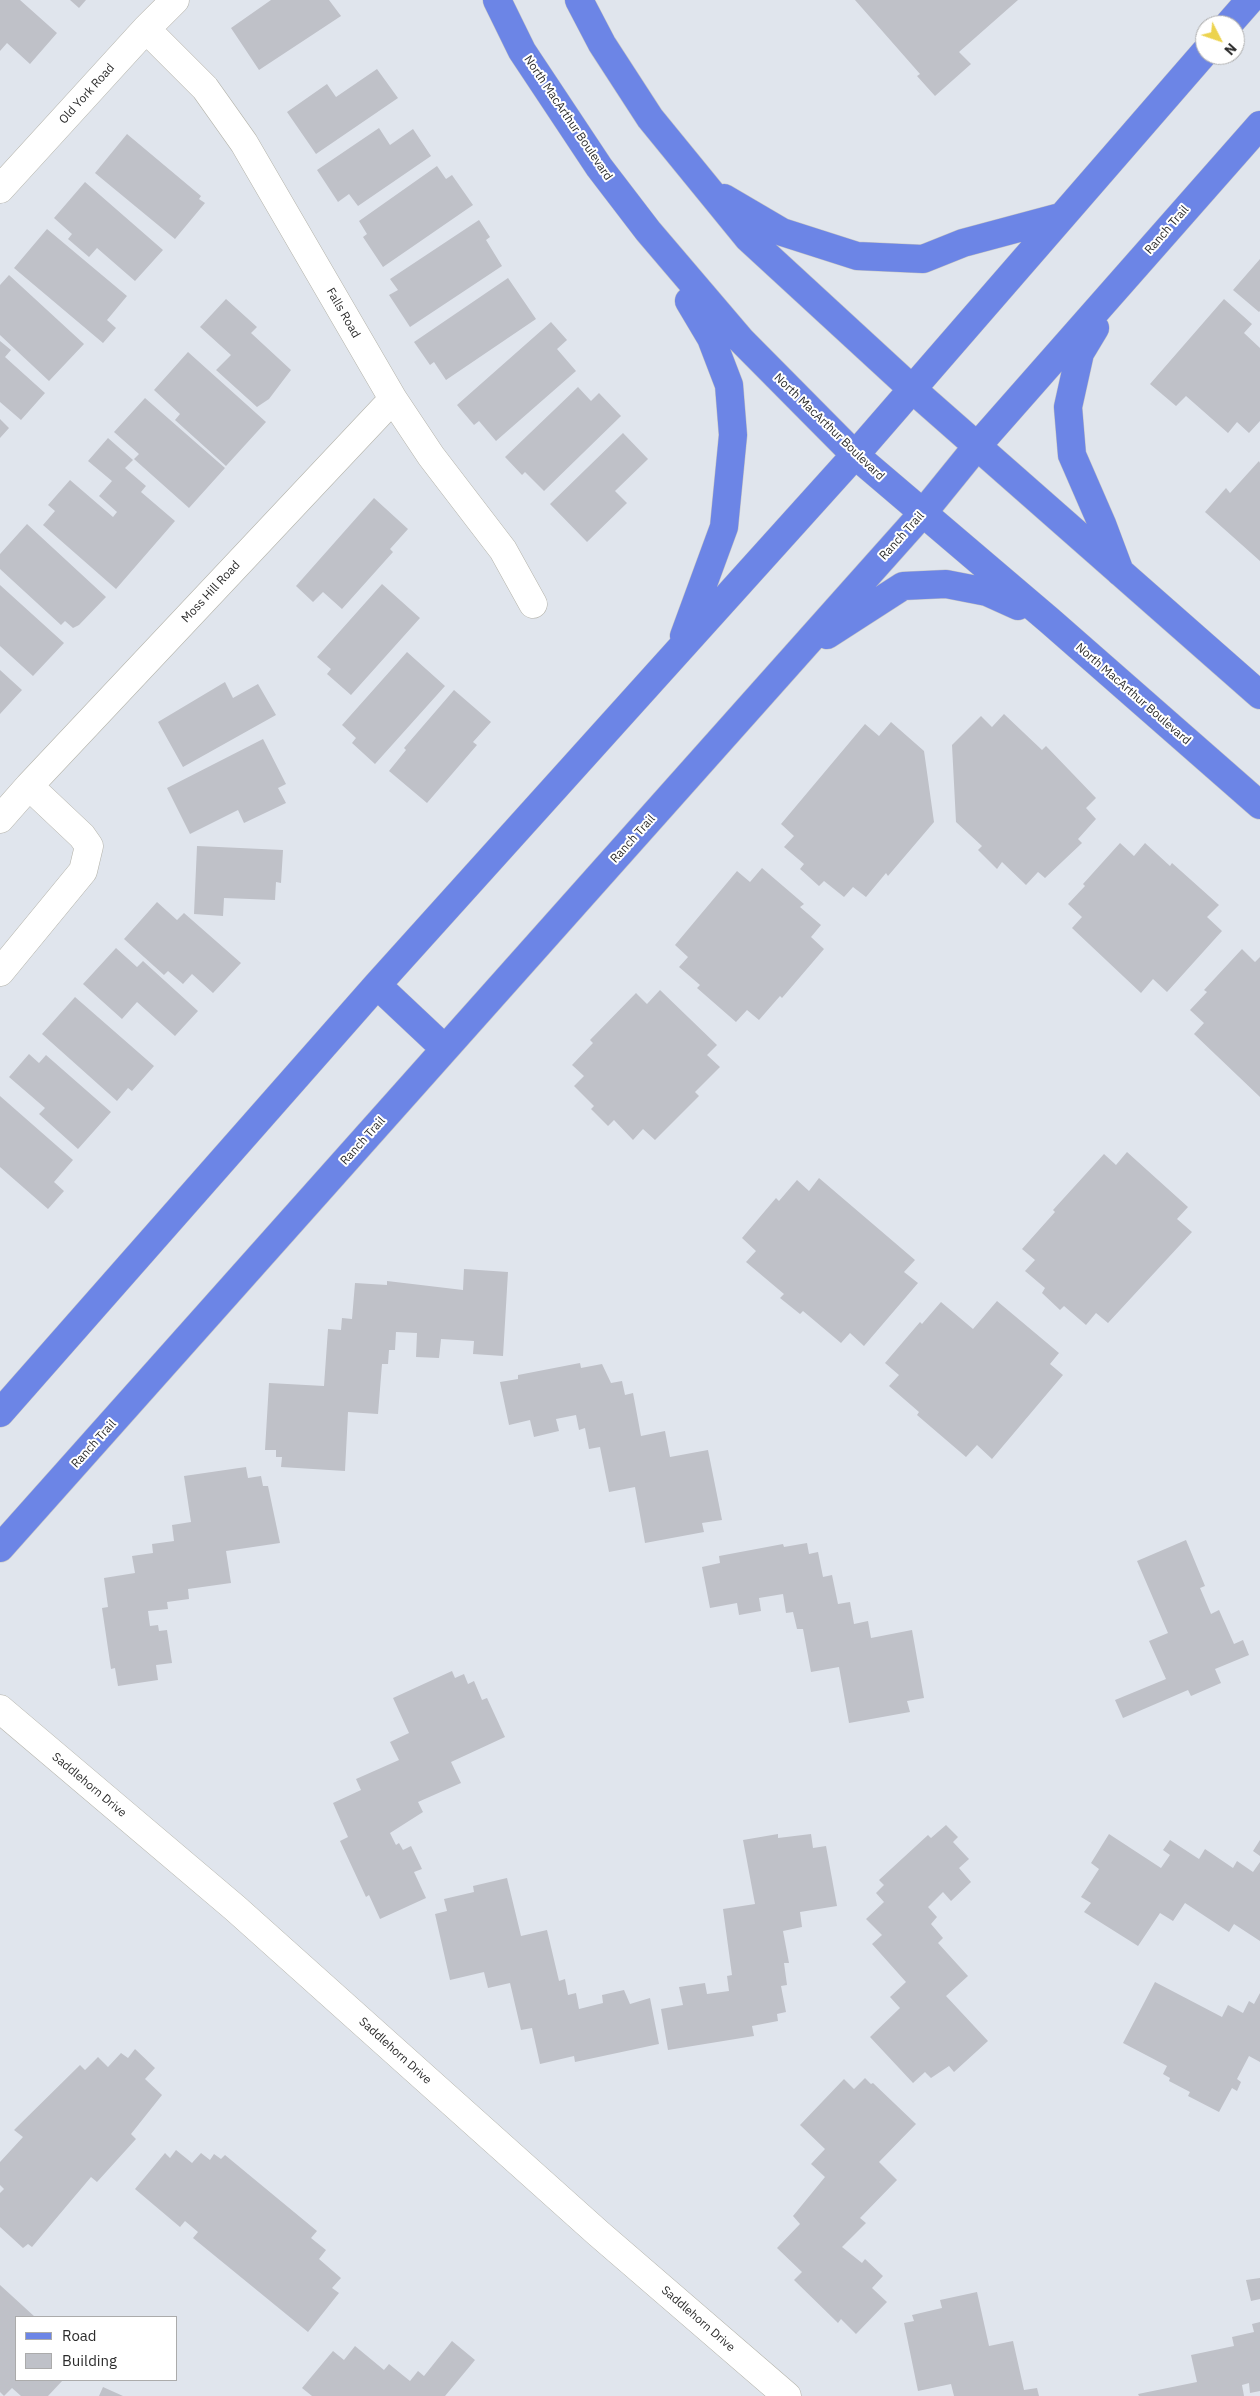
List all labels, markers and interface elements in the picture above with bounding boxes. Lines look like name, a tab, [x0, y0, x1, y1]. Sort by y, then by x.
north arrow	[1195, 15, 1245, 65]
text: N	[1220, 39, 1241, 59]
street label: North MacArthur Boulevard	[521, 53, 615, 183]
street label: Old York Road	[56, 61, 118, 127]
street label: Ranch Trail	[1142, 203, 1192, 257]
street label: Falls Road	[323, 285, 363, 341]
street label: North MacArthur Boulevard	[771, 371, 887, 483]
street label: Ranch Trail	[877, 509, 927, 563]
street label: Moss Hill Road	[179, 558, 243, 626]
street label: North MacArthur Boulevard	[1073, 640, 1193, 748]
street label: Ranch Trail	[608, 812, 658, 866]
street label: Ranch Trail	[338, 1114, 388, 1168]
street label: Ranch Trail	[69, 1417, 119, 1471]
street label: Saddlehorn Drive	[49, 1750, 129, 1820]
street label: Saddlehorn Drive	[356, 2015, 434, 2087]
street label: Saddlehorn Drive	[658, 2283, 738, 2355]
legend	[15, 2316, 178, 2381]
text: Road	[62, 2326, 97, 2345]
text: Building	[62, 2351, 117, 2370]

